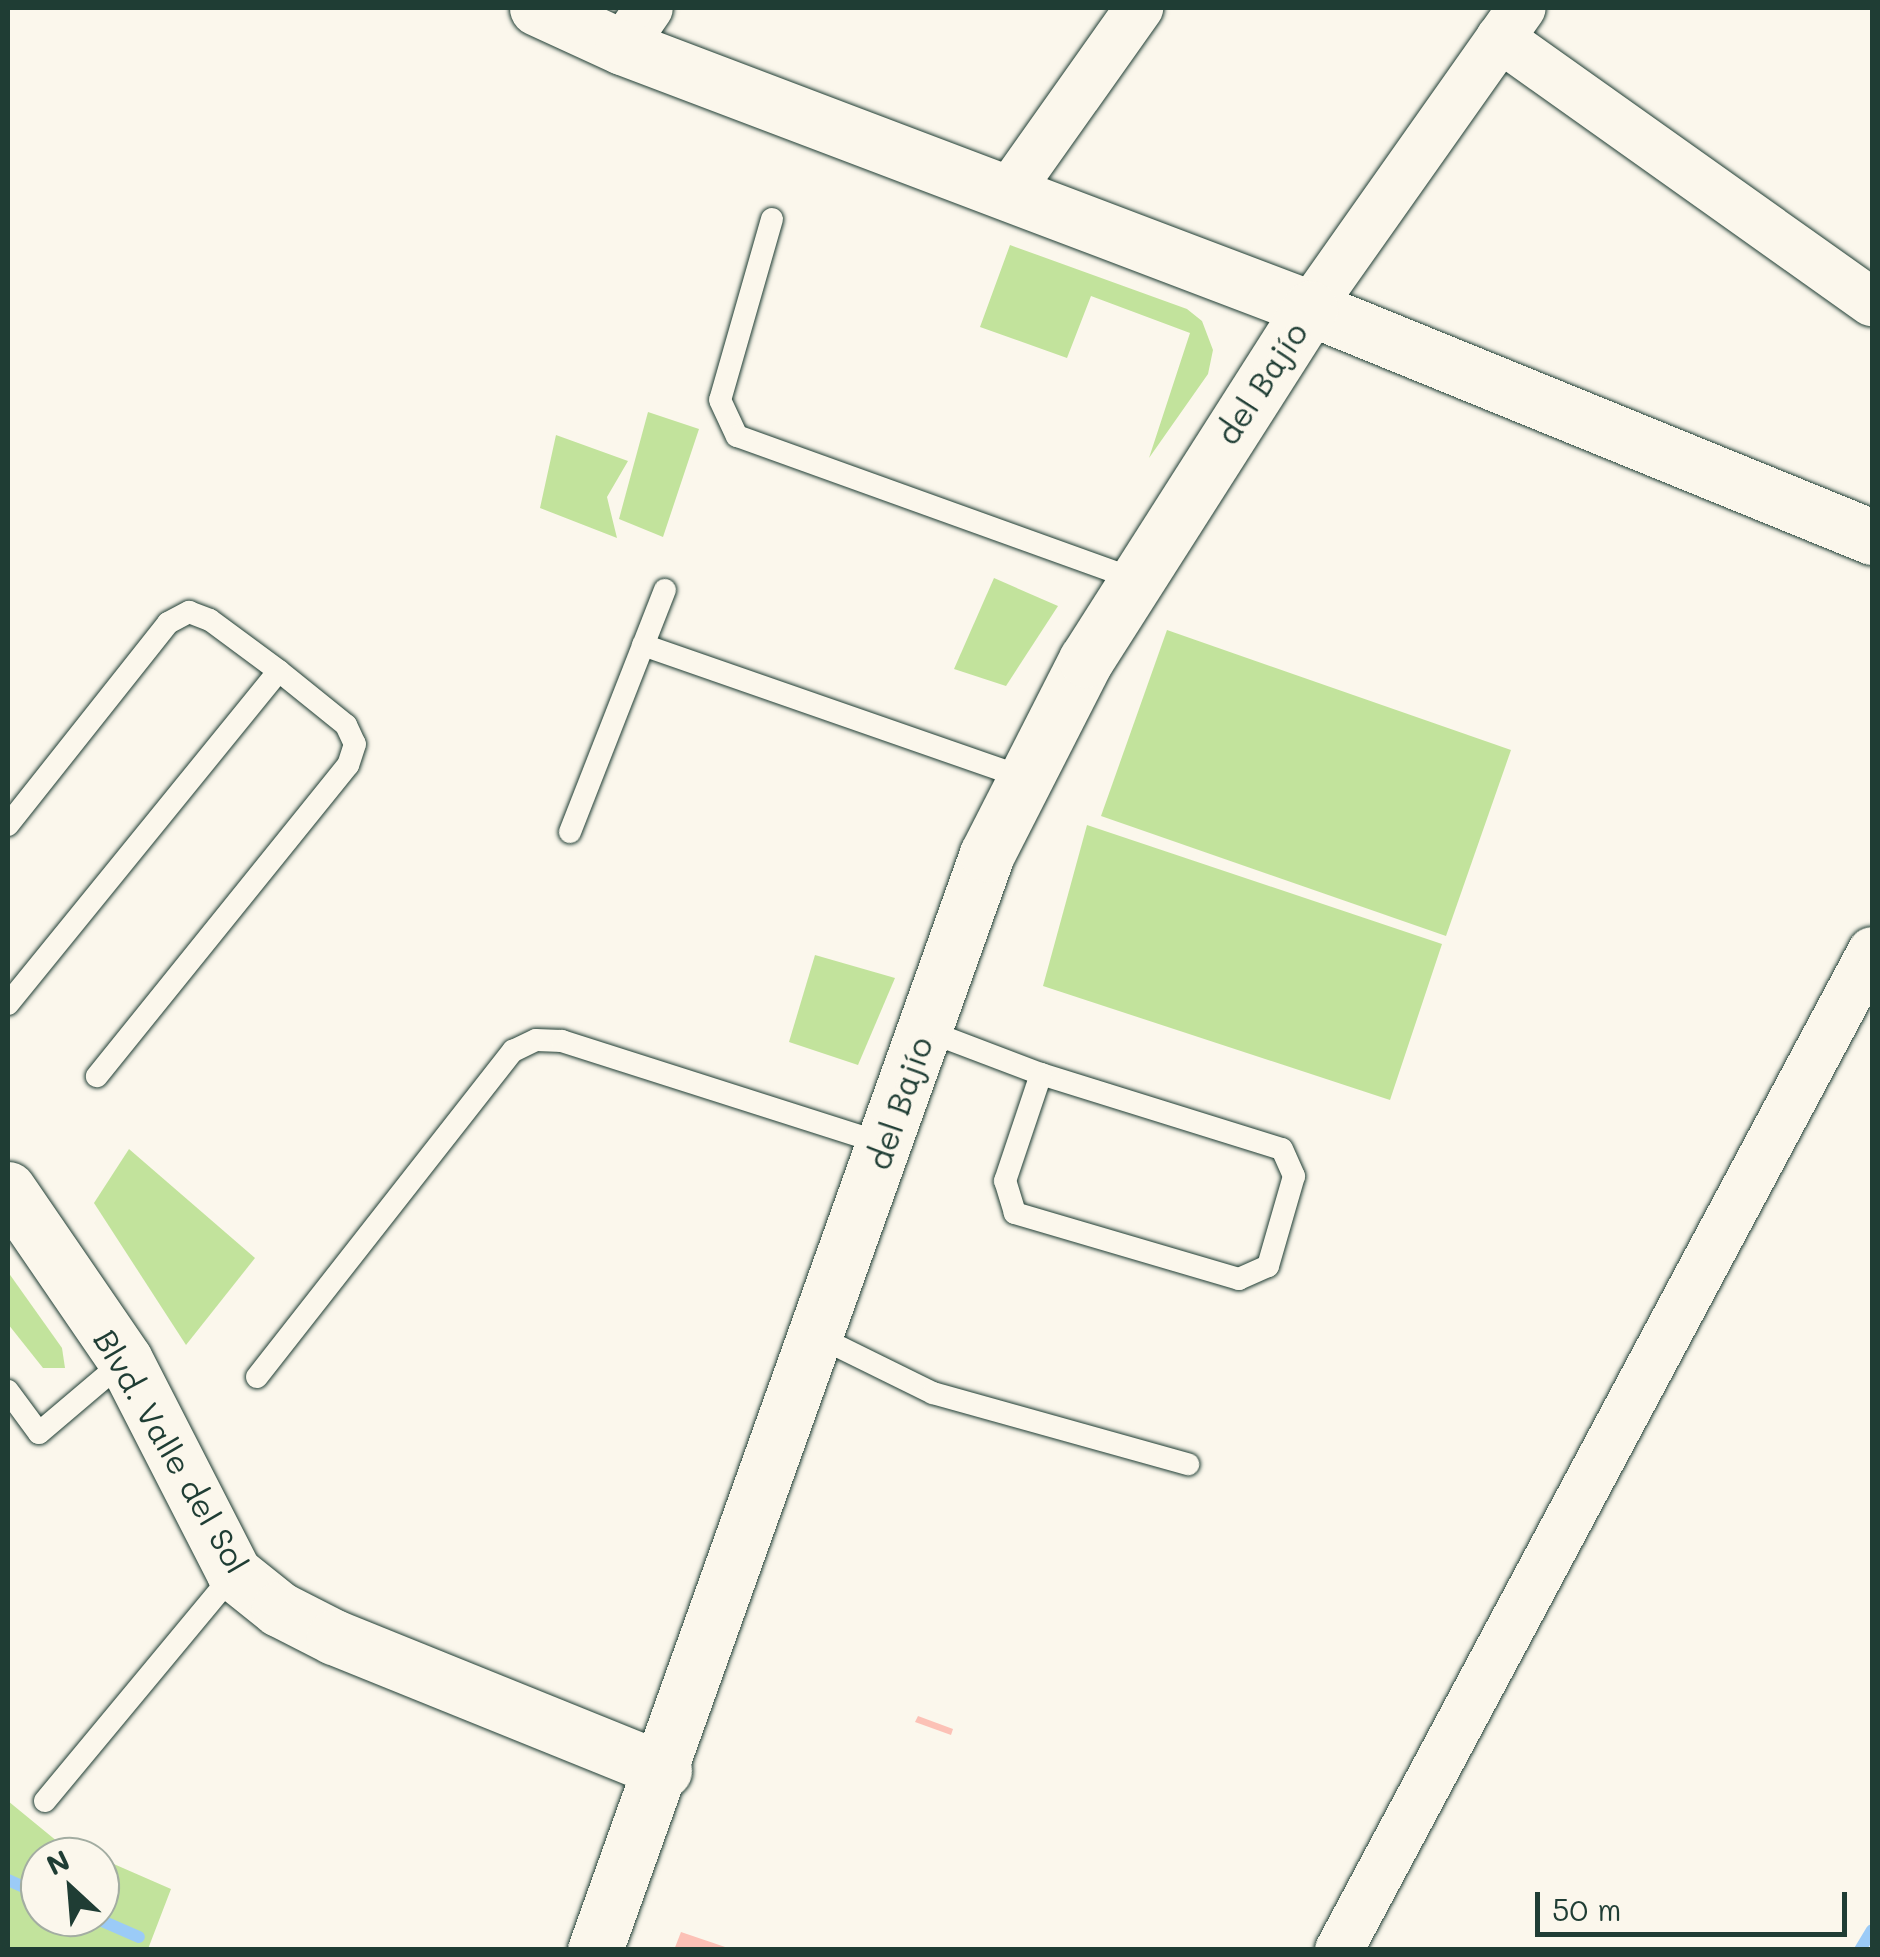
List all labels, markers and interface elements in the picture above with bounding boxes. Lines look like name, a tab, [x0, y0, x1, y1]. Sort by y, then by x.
street label: del Bajío	[1207, 315, 1315, 451]
street label: del Bajío	[858, 1032, 940, 1174]
street label: Blvd. Valle del Sol	[87, 1322, 257, 1580]
north arrow	[20, 1837, 120, 1937]
text: N	[40, 1841, 75, 1883]
scale bar	[1540, 1872, 1852, 1934]
text: 50 m	[1552, 1889, 1622, 1929]

